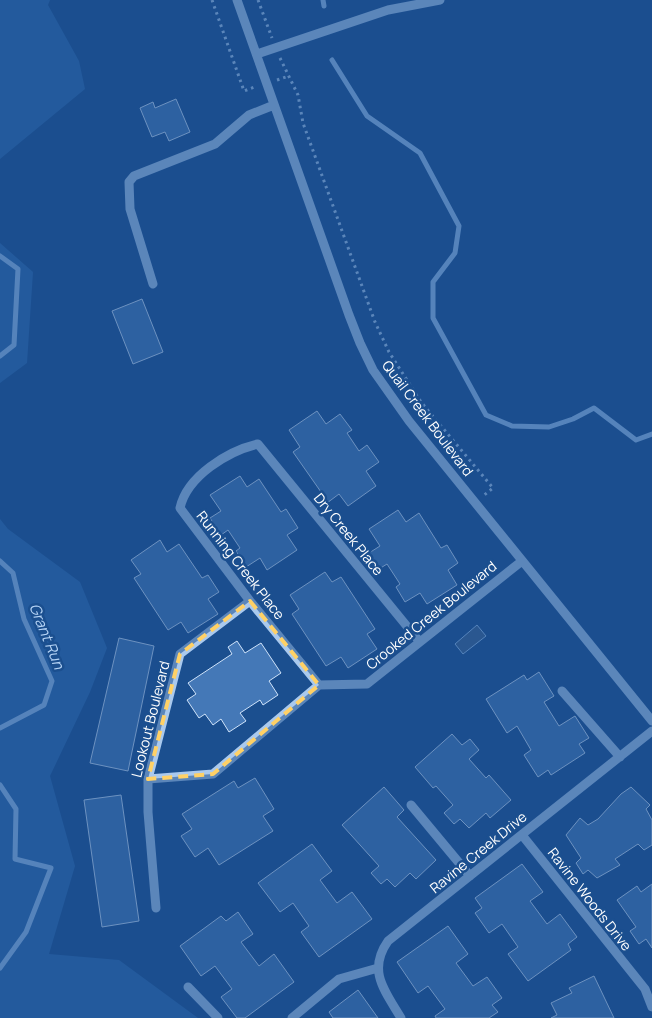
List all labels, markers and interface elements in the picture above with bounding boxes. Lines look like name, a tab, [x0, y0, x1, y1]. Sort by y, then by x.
street label: Quail Creek Boulevard	[378, 356, 478, 480]
street label: Dry Creek Place	[310, 489, 388, 579]
street label: Running Creek Place	[193, 507, 289, 623]
street label: Crooked Creek Boulevard	[362, 556, 500, 674]
water label: Grant Run	[24, 600, 70, 673]
street label: Lookout Boulevard	[126, 659, 174, 779]
street label: Ravine Creek Drive	[425, 807, 531, 897]
street label: Ravine Woods Drive	[544, 844, 636, 954]

